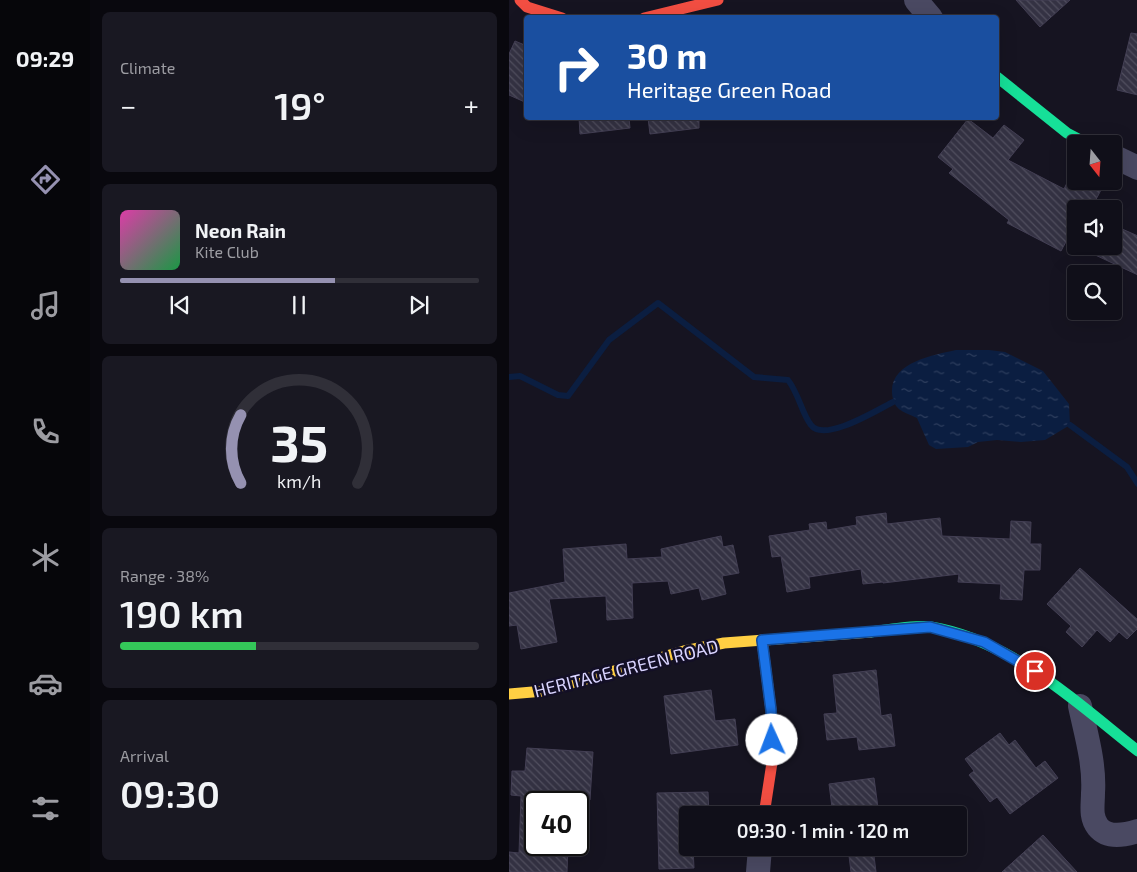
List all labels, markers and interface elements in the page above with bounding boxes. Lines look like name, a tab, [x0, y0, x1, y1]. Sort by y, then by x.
text: 30 m	[627, 34, 707, 76]
icon: right	[544, 35, 609, 100]
text: 09:29	[16, 45, 74, 71]
text: Climate	[120, 58, 175, 77]
text: Heritage Green Road	[627, 76, 832, 102]
text: 19°	[274, 82, 326, 128]
text: −	[120, 88, 136, 122]
text: +	[464, 88, 479, 122]
north arrow	[1067, 135, 1121, 190]
map controls	[1067, 135, 1122, 320]
icon: directions	[28, 162, 63, 197]
button: sound	[1067, 200, 1122, 255]
text: Neon Rain	[195, 219, 286, 242]
text: Kite Club	[195, 242, 259, 261]
button: search	[1067, 265, 1122, 320]
icon: music	[28, 288, 63, 323]
icon: previous	[166, 291, 194, 319]
icon: pause	[285, 291, 313, 319]
icon: next	[405, 291, 433, 319]
text: 35	[270, 410, 329, 472]
icon: phone	[28, 414, 63, 449]
text: km/h	[277, 470, 322, 492]
icon: climate	[28, 540, 63, 575]
text: Range · 38%	[120, 566, 209, 585]
text: 190 km	[120, 590, 244, 636]
street label: HERITAGE GREEN ROAD	[531, 634, 721, 702]
pin	[1014, 650, 1056, 692]
icon: arrive	[1021, 657, 1049, 685]
icon: car	[28, 666, 63, 701]
position arrow	[745, 713, 797, 765]
text: Arrival	[120, 746, 169, 765]
text: 09:30	[120, 770, 220, 816]
icon: filters	[28, 791, 63, 826]
speed limit sign: 40	[524, 791, 589, 856]
text: 09:30 · 1 min · 120 m	[737, 819, 909, 842]

